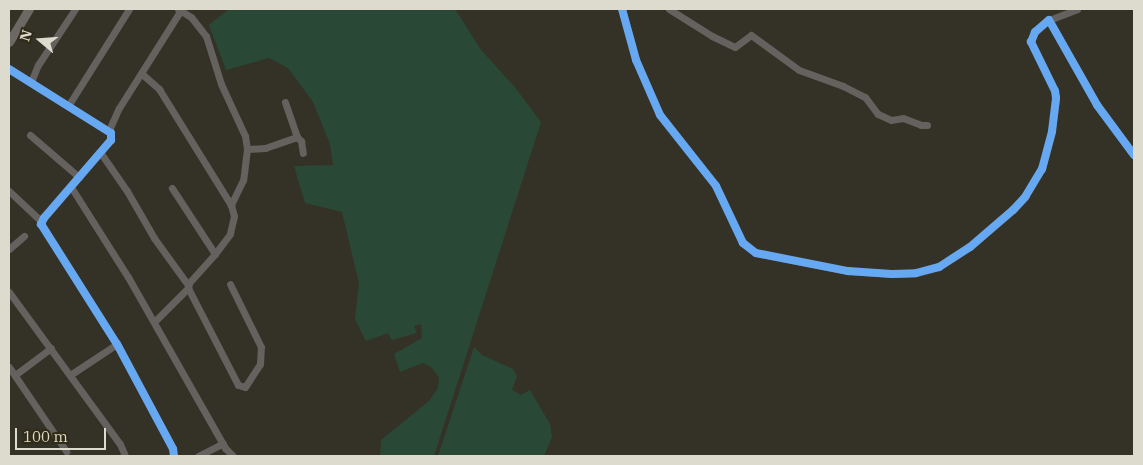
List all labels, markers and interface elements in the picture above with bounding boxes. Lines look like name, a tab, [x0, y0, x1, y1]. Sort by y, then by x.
north arrow	[15, 15, 65, 65]
text: N	[15, 27, 36, 43]
scale bar	[18, 418, 109, 450]
text: 100 m	[23, 427, 68, 446]

